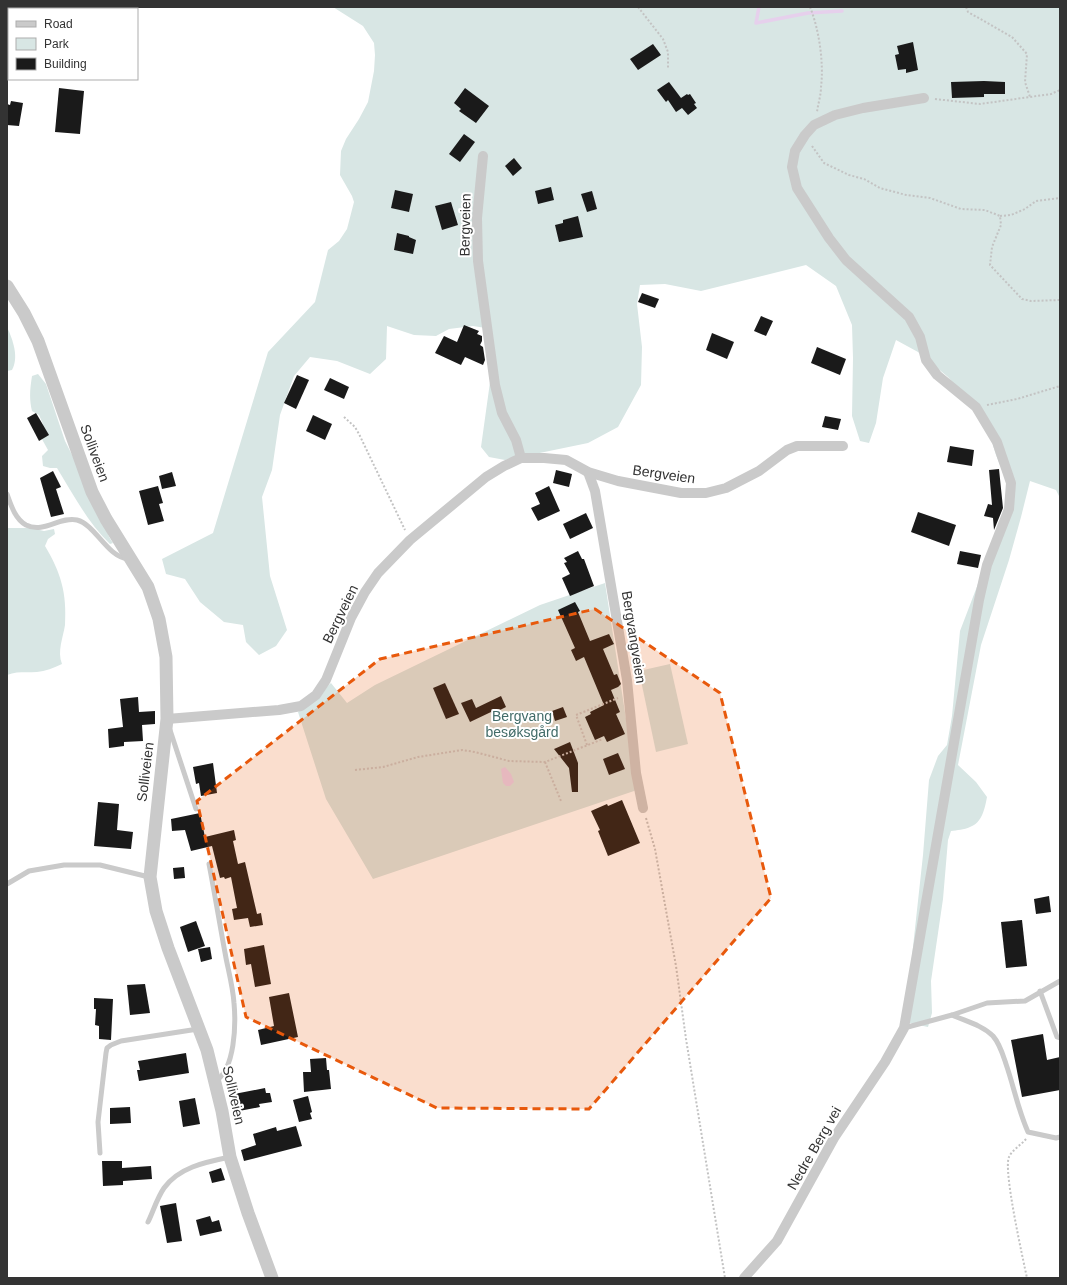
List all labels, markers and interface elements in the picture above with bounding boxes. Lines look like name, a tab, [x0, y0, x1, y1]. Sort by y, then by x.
legend	[8, 8, 138, 80]
text: Road	[44, 17, 73, 31]
text: Park	[44, 37, 70, 51]
text: Building	[44, 57, 87, 71]
street label: Bergveien	[456, 193, 474, 257]
street label: Solliveien	[77, 422, 113, 484]
street label: Bergveien	[632, 462, 696, 486]
street label: Bergveien	[319, 582, 361, 646]
street label: Bergvangveien	[619, 590, 649, 684]
park label: Bergvang besøksgård	[485, 708, 559, 740]
street label: Solliveien	[133, 741, 157, 803]
street label: Solliveien	[219, 1064, 249, 1126]
street label: Nedre Berg vei	[784, 1104, 844, 1192]

